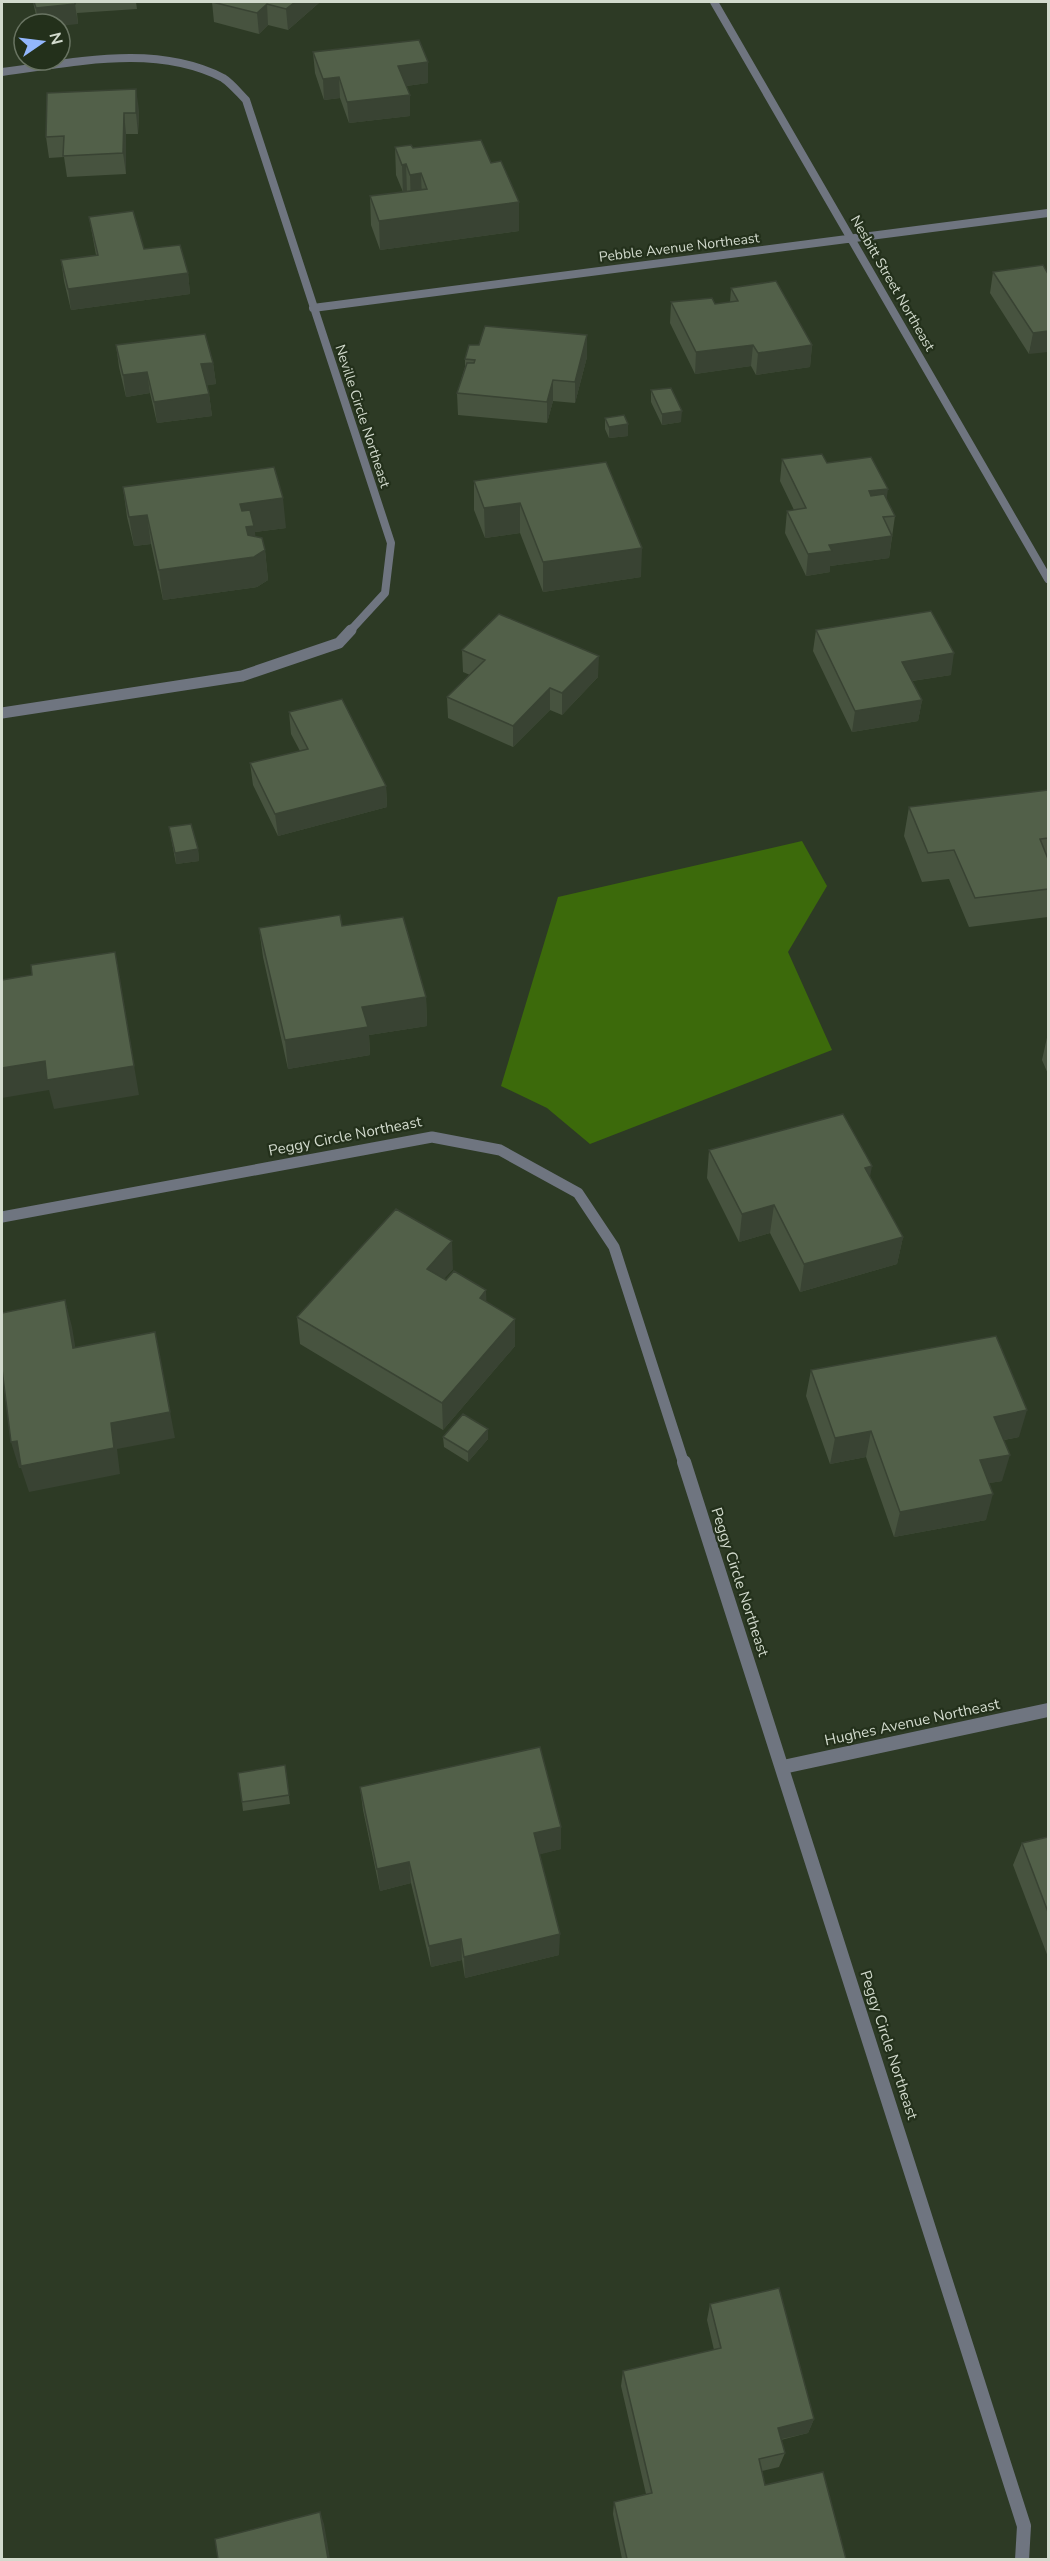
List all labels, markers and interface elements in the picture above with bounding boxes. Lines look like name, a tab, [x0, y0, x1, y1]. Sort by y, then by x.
north arrow	[12, 12, 72, 72]
text: N	[43, 30, 68, 47]
street label: Nesbitt Street Northeast	[846, 212, 939, 355]
street label: Pebble Avenue Northeast	[598, 228, 760, 267]
street label: Neville Circle Northeast	[330, 342, 395, 490]
street label: Peggy Circle Northeast	[267, 1111, 424, 1161]
street label: Peggy Circle Northeast	[706, 1505, 774, 1660]
street label: Hughes Avenue Northeast	[823, 1694, 1002, 1750]
street label: Peggy Circle Northeast	[855, 1968, 923, 2123]

